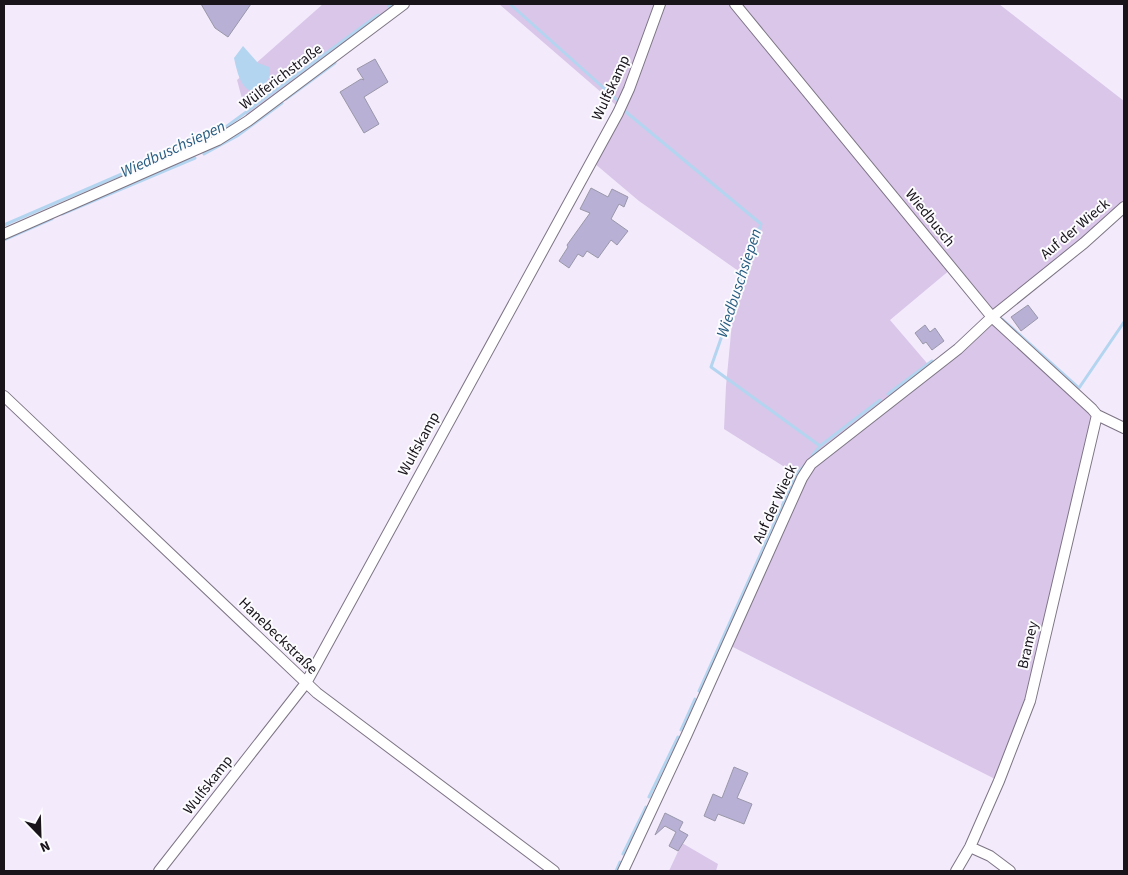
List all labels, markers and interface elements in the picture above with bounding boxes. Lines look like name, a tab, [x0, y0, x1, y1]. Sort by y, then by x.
street label: Wülferichstraße	[235, 39, 327, 115]
street label: Wulfskamp	[587, 52, 635, 124]
water label: Wiedbuschsiepen	[117, 115, 229, 183]
street label: Wiedbusch	[900, 185, 960, 251]
street label: Auf der Wieck	[1036, 193, 1115, 264]
water label: Wiedbuschsiepen	[711, 226, 767, 340]
street label: Wulfskamp	[393, 408, 445, 480]
street label: Auf der Wieck	[748, 461, 803, 547]
street label: Hanebeckstraße	[234, 593, 322, 679]
street label: Bramey	[1012, 619, 1044, 671]
street label: Wulfskamp	[178, 751, 238, 819]
north arrow	[15, 810, 65, 860]
text: N	[36, 835, 53, 857]

